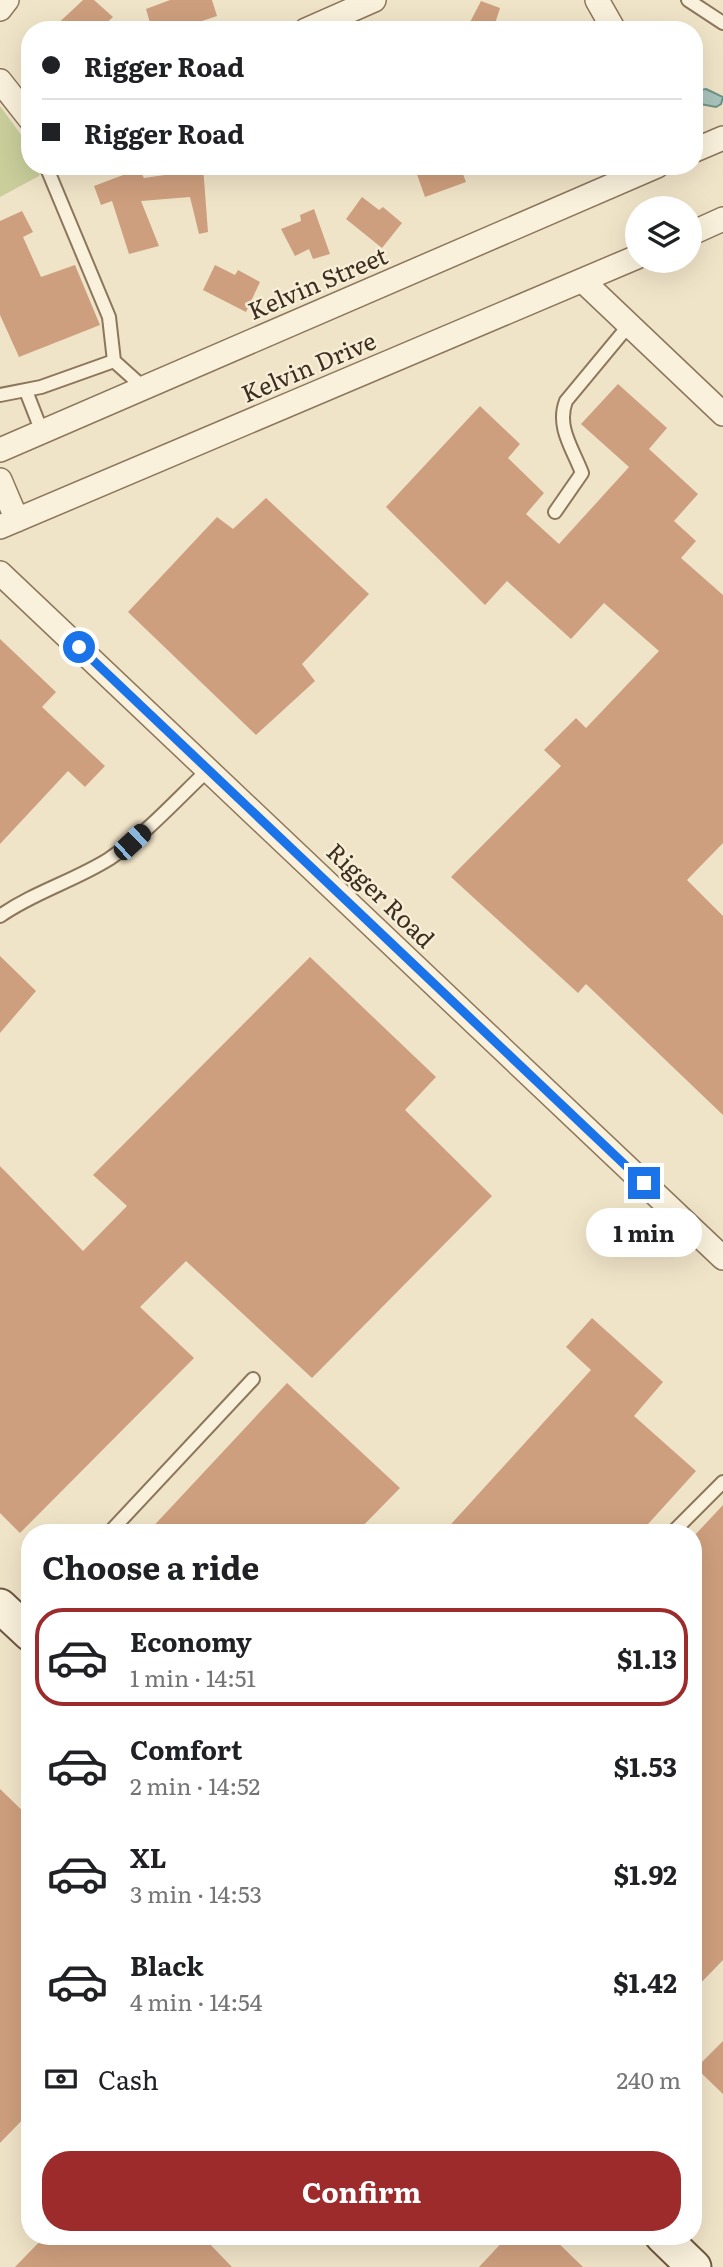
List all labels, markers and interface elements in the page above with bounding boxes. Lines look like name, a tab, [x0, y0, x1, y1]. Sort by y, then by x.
text: Rigger Road	[84, 46, 244, 85]
text: Rigger Road	[84, 113, 244, 152]
map controls	[625, 196, 702, 273]
button: layers	[625, 196, 702, 273]
street label: Kelvin Street	[242, 236, 392, 327]
street label: Kelvin Drive	[235, 322, 381, 410]
route start	[63, 631, 95, 663]
car	[110, 820, 155, 864]
street label: Rigger Road	[320, 834, 444, 955]
route end	[628, 1167, 660, 1199]
callout: 1 min	[586, 1208, 702, 1256]
text: 1 min	[613, 1215, 675, 1249]
text: Choose a ride	[42, 1542, 259, 1590]
text: Economy	[130, 1621, 252, 1660]
icon: car	[46, 1626, 109, 1689]
text: $1.13	[617, 1638, 677, 1677]
text: 1 min · 14:51	[130, 1660, 256, 1694]
text: Comfort	[130, 1729, 242, 1768]
icon: car	[46, 1734, 109, 1797]
text: $1.53	[614, 1746, 677, 1785]
text: 2 min · 14:52	[130, 1768, 260, 1802]
text: XL	[130, 1837, 167, 1876]
icon: car	[46, 1842, 109, 1905]
text: $1.92	[614, 1854, 677, 1893]
text: 3 min · 14:53	[130, 1876, 262, 1910]
text: Black	[130, 1945, 204, 1984]
icon: car	[46, 1950, 109, 2013]
text: $1.42	[613, 1962, 677, 2001]
text: 4 min · 14:54	[130, 1984, 262, 2018]
text: Cash	[98, 2059, 159, 2098]
icon: cash	[42, 2060, 80, 2098]
text: 240 m	[616, 2062, 681, 2096]
button: Confirm	[42, 2151, 681, 2231]

